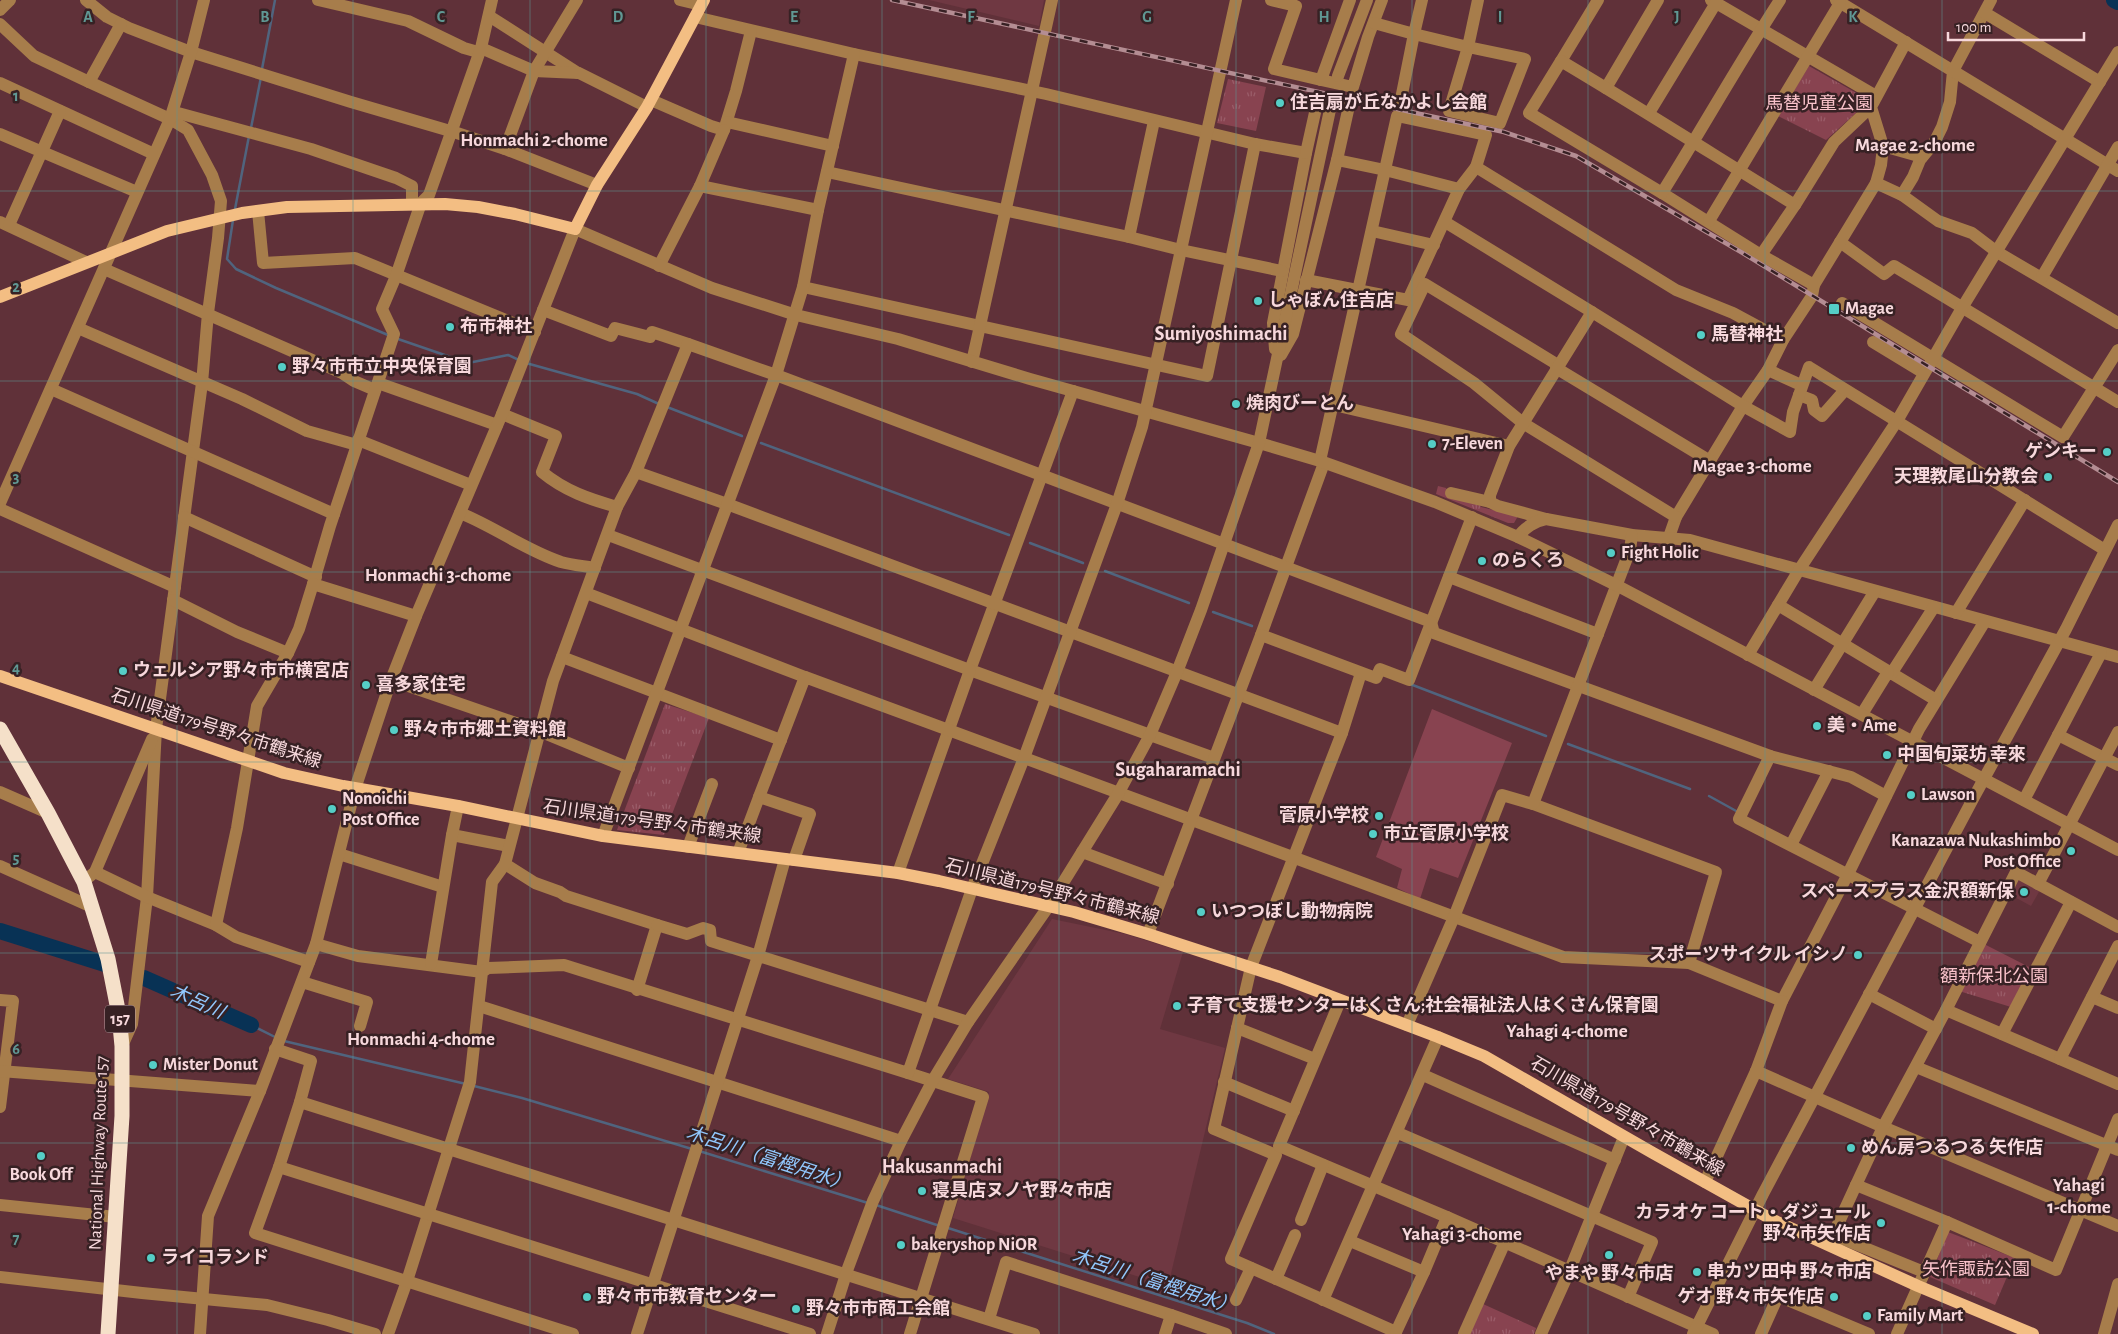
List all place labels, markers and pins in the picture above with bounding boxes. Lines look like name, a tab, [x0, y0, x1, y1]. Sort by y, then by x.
place label: 住吉扇が丘なかよし会館	[1290, 92, 1487, 112]
marker: 住吉扇が丘なかよし会館	[1274, 97, 1286, 109]
place label: しゃぼん住吉店	[1268, 290, 1394, 310]
marker: しゃぼん住吉店	[1252, 295, 1264, 307]
place label: Magae	[1845, 300, 1894, 318]
marker: Magae	[1827, 302, 1841, 316]
place label: 布市神社	[460, 316, 532, 336]
marker: 布市神社	[444, 321, 456, 333]
place label: 馬替神社	[1711, 324, 1783, 344]
marker: 馬替神社	[1695, 329, 1707, 341]
place label: 野々市市立中央保育園	[292, 356, 472, 376]
marker: 野々市市立中央保育園	[276, 361, 288, 373]
place label: 焼肉びーとん	[1246, 393, 1354, 413]
marker: 焼肉びーとん	[1230, 398, 1242, 410]
place label: 7-Eleven	[1442, 435, 1503, 453]
marker: 7-Eleven	[1426, 438, 1438, 450]
place label: ゲンキー	[2025, 441, 2097, 461]
marker: ゲンキー	[2101, 446, 2113, 458]
place label: 天理教尾山分教会	[1894, 466, 2038, 486]
marker: 天理教尾山分教会	[2042, 471, 2054, 483]
place label: Fight Holic	[1621, 544, 1699, 562]
marker: Fight Holic	[1605, 547, 1617, 559]
place label: のらくろ	[1492, 551, 1564, 570]
marker: のらくろ	[1476, 555, 1488, 567]
place label: ウェルシア野々市市横宮店	[133, 660, 349, 680]
marker: ウェルシア野々市市横宮店	[117, 665, 129, 677]
place label: 喜多家住宅	[376, 674, 466, 694]
marker: 喜多家住宅	[360, 679, 372, 691]
place label: 美・Ame	[1827, 715, 1897, 735]
place label: 野々市市郷土資料館	[404, 719, 566, 739]
marker: 美・Ame	[1811, 720, 1823, 732]
marker: 野々市市郷土資料館	[388, 724, 400, 736]
place label: 中国旬菜坊 幸來	[1897, 744, 2026, 764]
marker: 中国旬菜坊 幸來	[1881, 749, 1893, 761]
place label: Lawson	[1921, 786, 1975, 804]
marker: Lawson	[1905, 789, 1917, 801]
place label: Nonoichi Post Office	[342, 790, 420, 829]
marker: Nonoichi Post Office	[326, 803, 338, 815]
place label: 菅原小学校	[1279, 805, 1369, 825]
marker: 菅原小学校	[1373, 810, 1385, 822]
place label: 市立菅原小学校	[1383, 823, 1509, 843]
marker: 市立菅原小学校	[1367, 828, 1379, 840]
place label: Kanazawa Nukashimbo Post Office	[1891, 832, 2061, 871]
marker: Kanazawa Nukashimbo Post Office	[2065, 845, 2077, 857]
place label: スペースプラス金沢額新保	[1801, 881, 2015, 901]
marker: スペースプラス金沢額新保	[2018, 886, 2030, 898]
place label: いつつぼし動物病院	[1211, 901, 1373, 921]
marker: いつつぼし動物病院	[1195, 906, 1207, 918]
place label: スポーツサイクル イシノ	[1649, 945, 1848, 964]
marker: スポーツサイクル イシノ	[1852, 949, 1864, 961]
place label: 子育て支援センターはくさん;社会福祉法人はくさん保育園	[1187, 995, 1659, 1015]
marker: 子育て支援センターはくさん;社会福祉法人はくさん保育園	[1171, 1000, 1183, 1012]
place label: Mister Donut	[163, 1056, 258, 1074]
marker: Mister Donut	[147, 1059, 159, 1071]
place label: めん房つるつる 矢作店	[1861, 1137, 2043, 1157]
marker: めん房つるつる 矢作店	[1845, 1142, 1857, 1154]
marker: Book Off	[35, 1150, 47, 1162]
place label: Book Off	[9, 1166, 75, 1184]
place label: 寝具店ヌノヤ野々市店	[932, 1180, 1112, 1200]
marker: 寝具店ヌノヤ野々市店	[916, 1185, 928, 1197]
place label: カラオケ コート・ダジュール 野々市矢作店	[1635, 1202, 1871, 1243]
marker: カラオケ コート・ダジュール 野々市矢作店	[1875, 1217, 1887, 1229]
place label: bakeryshop NiOR	[911, 1236, 1038, 1254]
marker: bakeryshop NiOR	[895, 1239, 907, 1251]
place label: ライコランド	[161, 1248, 269, 1267]
marker: やまや 野々市店	[1603, 1249, 1615, 1261]
marker: ライコランド	[145, 1252, 157, 1264]
place label: 串カツ田中 野々市店	[1707, 1261, 1872, 1281]
place label: やまや 野々市店	[1545, 1263, 1673, 1283]
marker: 串カツ田中 野々市店	[1691, 1266, 1703, 1278]
place label: 野々市市教育センター	[597, 1286, 777, 1306]
place label: ゲオ 野々市矢作店	[1677, 1286, 1824, 1306]
marker: 野々市市教育センター	[581, 1291, 593, 1303]
marker: ゲオ 野々市矢作店	[1828, 1291, 1840, 1303]
place label: 野々市市商工会館	[806, 1298, 950, 1318]
marker: 野々市市商工会館	[790, 1303, 802, 1315]
place label: Family Mart	[1877, 1307, 1963, 1325]
marker: Family Mart	[1861, 1310, 1873, 1322]

